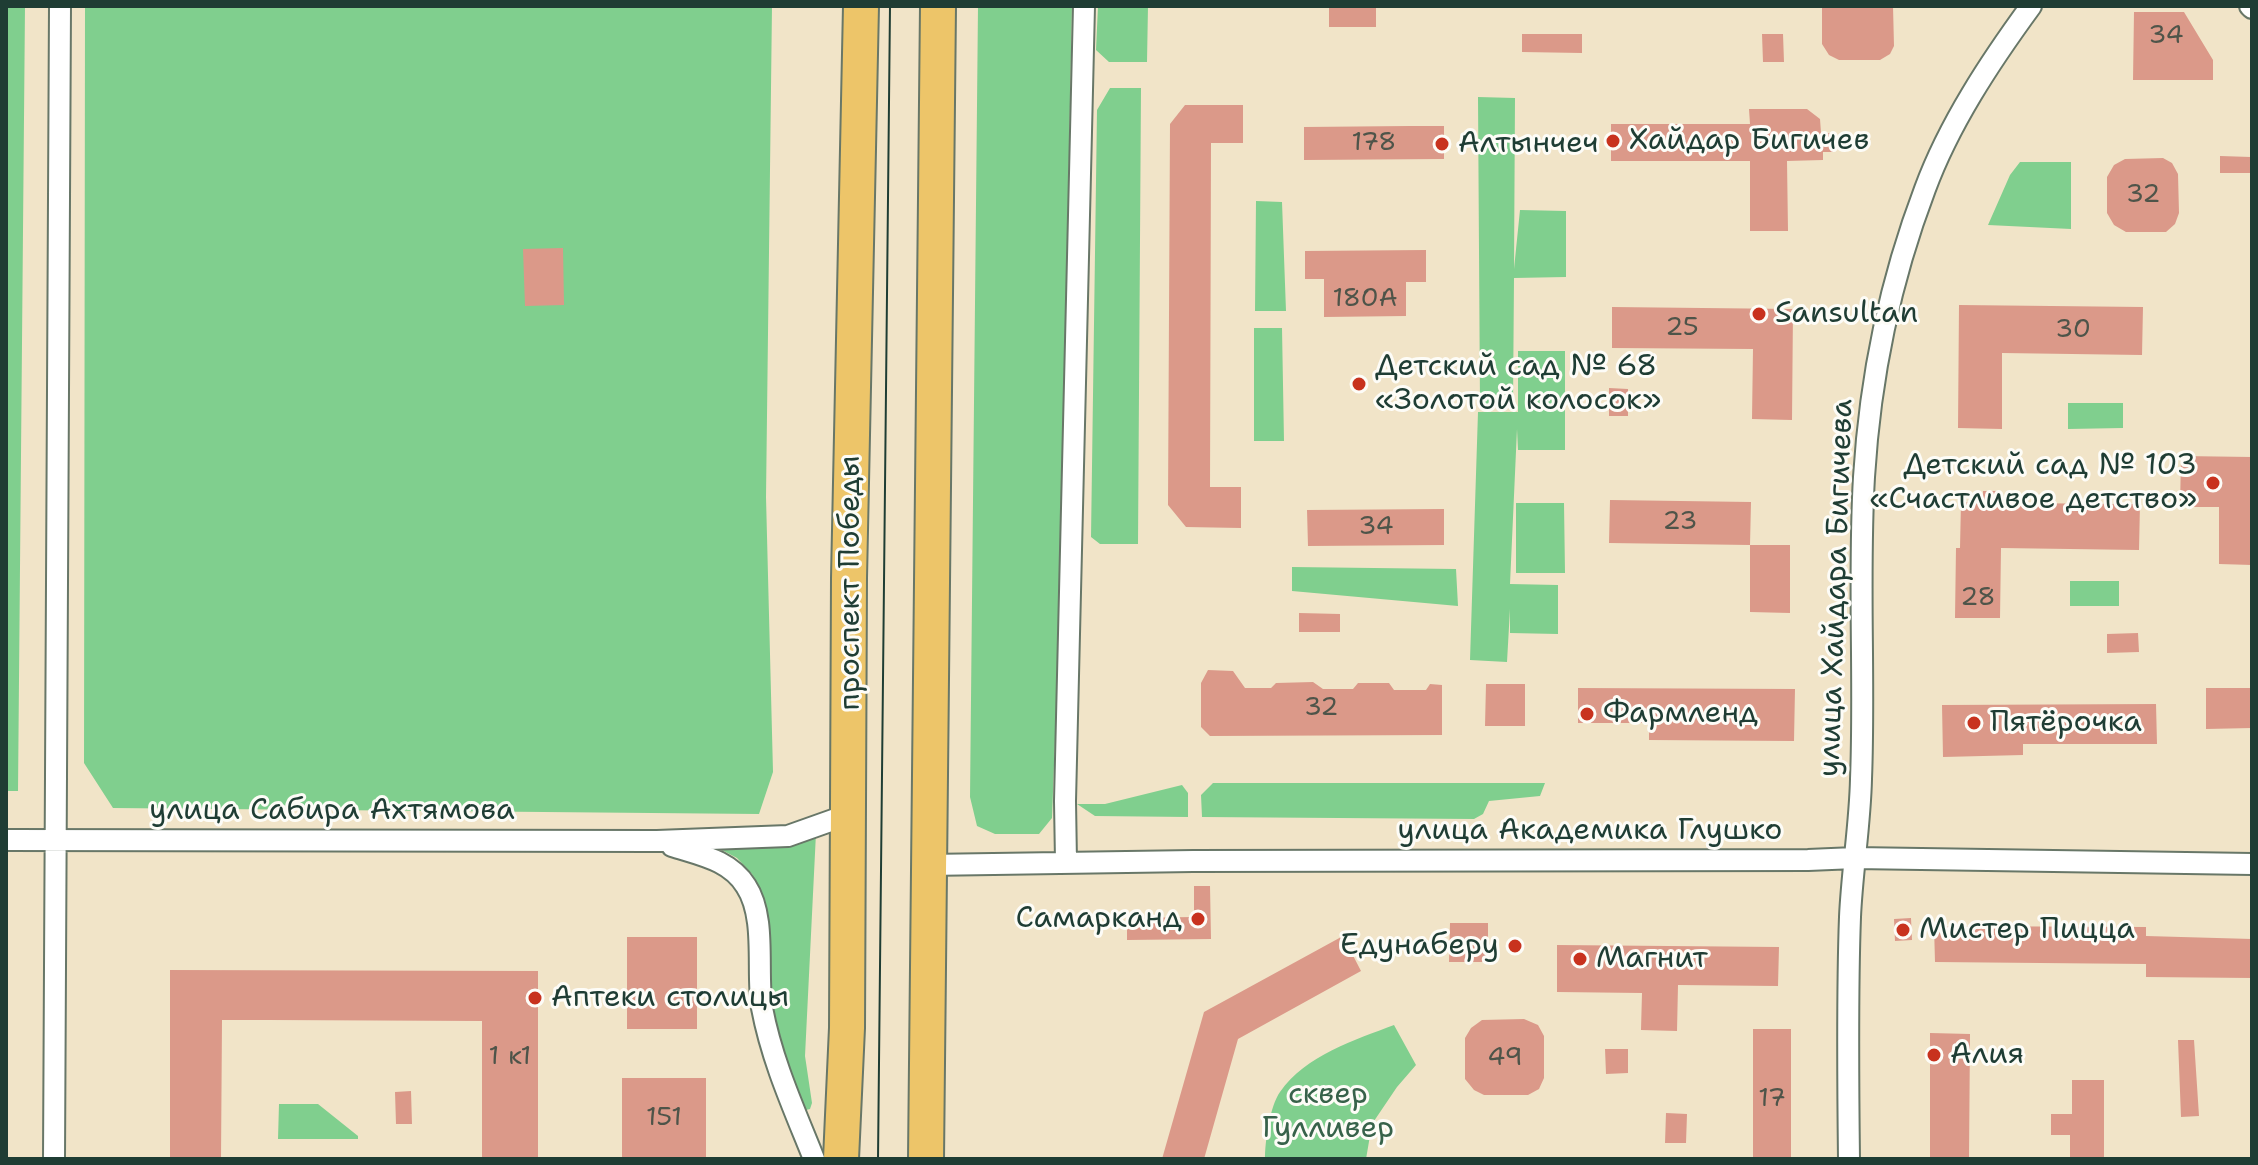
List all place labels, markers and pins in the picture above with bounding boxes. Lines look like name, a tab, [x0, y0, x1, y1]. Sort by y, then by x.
place label: Хайдар Бигичев	[1629, 123, 1869, 159]
place label: Алтынчеч	[1458, 126, 1598, 162]
marker: Хайдар Бигичев	[1604, 132, 1622, 150]
marker: Алтынчеч	[1433, 135, 1451, 153]
place label: Sansultan	[1775, 296, 1918, 332]
marker: Sansultan	[1750, 305, 1768, 323]
place label: Детский сад № 68 «Золотой колосок»	[1375, 349, 1661, 420]
marker: Детский сад № 68 «Золотой колосок»	[1350, 375, 1368, 393]
place label: Детский сад № 103 «Счастливое детство»	[1870, 448, 2197, 518]
marker: Детский сад № 103 «Счастливое детство»	[2204, 474, 2222, 492]
place label: Фармленд	[1603, 696, 1758, 732]
marker: Фармленд	[1578, 705, 1596, 723]
place label: Пятёрочка	[1990, 705, 2142, 741]
marker: Пятёрочка	[1965, 714, 1983, 732]
place label: Самарканд	[1016, 901, 1182, 937]
marker: Самарканд	[1189, 910, 1207, 928]
place label: Мистер Пицца	[1919, 912, 2135, 948]
marker: Мистер Пицца	[1894, 921, 1912, 939]
place label: Едунаберу	[1340, 928, 1499, 964]
marker: Едунаберу	[1506, 937, 1524, 955]
place label: Магнит	[1596, 941, 1708, 977]
marker: Магнит	[1571, 950, 1589, 968]
place label: Аптеки столицы	[551, 980, 789, 1016]
marker: Аптеки столицы	[526, 989, 544, 1007]
place label: Алия	[1950, 1037, 2024, 1073]
marker: Алия	[1925, 1046, 1943, 1064]

